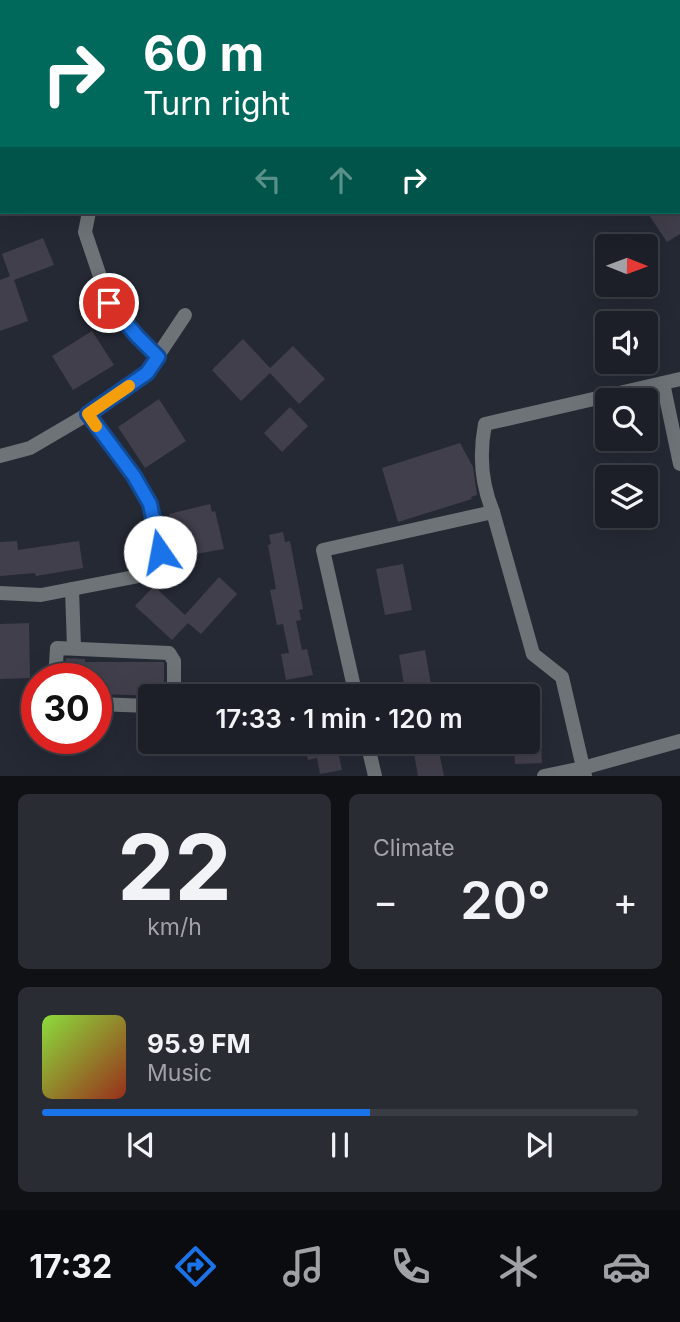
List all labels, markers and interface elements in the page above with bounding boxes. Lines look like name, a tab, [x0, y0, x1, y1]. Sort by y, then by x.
text: 60 m	[143, 24, 264, 83]
icon: right	[28, 28, 119, 119]
text: Turn right	[143, 84, 290, 123]
icon: left	[249, 161, 287, 199]
icon: ahead	[322, 161, 360, 199]
icon: right	[395, 161, 433, 199]
north arrow	[595, 234, 658, 298]
map controls	[595, 234, 658, 528]
pin	[79, 273, 139, 333]
icon: arrive	[90, 284, 128, 322]
button: sound	[595, 311, 658, 374]
button: search	[595, 388, 658, 451]
button: layers	[595, 465, 658, 528]
position arrow	[123, 515, 197, 589]
speed limit sign: 30	[21, 663, 112, 754]
text: 17:33 · 1 min · 120 m	[215, 703, 463, 734]
text: 22	[117, 812, 232, 922]
text: Climate	[373, 834, 455, 862]
text: 20°	[460, 869, 551, 932]
text: −	[373, 878, 398, 924]
text: +	[613, 878, 638, 924]
text: km/h	[147, 913, 202, 941]
text: 95.9 FM	[147, 1028, 251, 1059]
text: Music	[147, 1059, 212, 1087]
icon: previous	[122, 1126, 160, 1164]
icon: pause	[321, 1126, 359, 1164]
icon: next	[520, 1126, 558, 1164]
icon: directions	[171, 1242, 220, 1291]
icon: music	[279, 1242, 328, 1291]
icon: phone	[386, 1242, 435, 1291]
icon: climate	[494, 1242, 543, 1291]
icon: car	[602, 1242, 651, 1291]
text: 17:32	[29, 1247, 112, 1286]

